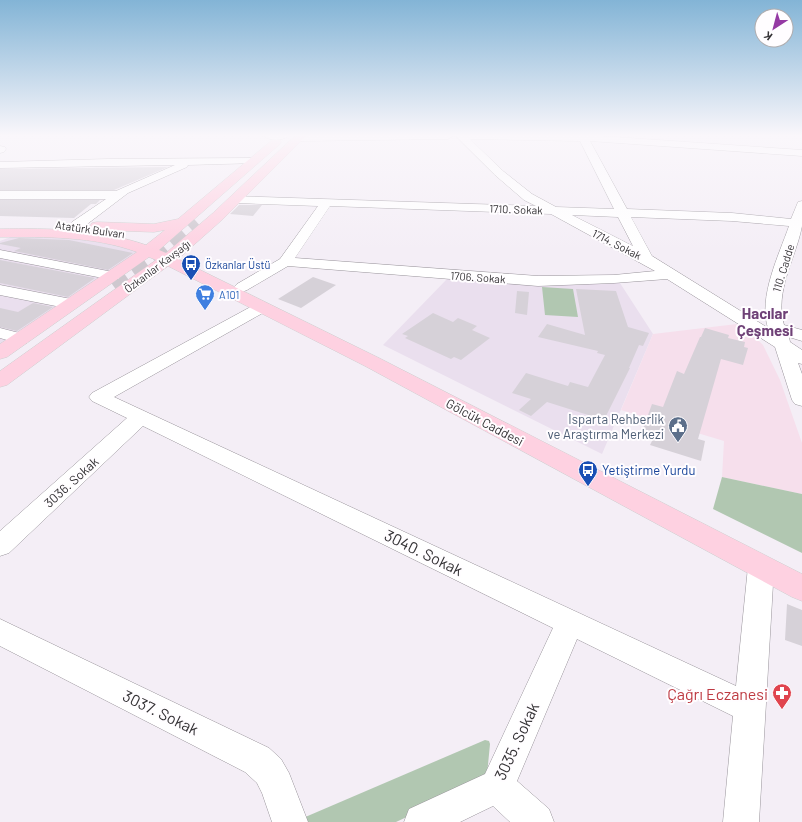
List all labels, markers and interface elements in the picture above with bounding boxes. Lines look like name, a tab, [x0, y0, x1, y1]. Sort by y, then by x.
north arrow	[754, 8, 794, 48]
text: K	[761, 29, 774, 44]
street label: 1710. Sokak	[489, 202, 543, 216]
street label: Atatürk Bulvarı	[54, 218, 126, 240]
street label: 1714. Sokak	[590, 226, 644, 262]
street label: Özkanlar Kavşağı	[121, 236, 193, 295]
street label: 110. Cadde	[770, 242, 796, 293]
bus stop icon: Özkanlar Üstü	[180, 253, 202, 281]
place label: Özkanlar Üstü	[205, 257, 270, 271]
street label: 1706. Sokak	[450, 269, 506, 285]
supermarket icon: A101	[194, 283, 216, 311]
place label: A101	[219, 288, 239, 301]
district label: Hacılar Çeşmesi	[737, 304, 794, 339]
street label: Gölcük Caddesi	[443, 395, 527, 449]
place label: Isparta Rehberlik ve Araştırma Merkezi	[548, 411, 664, 442]
public building icon: Isparta Rehberlik ve Araştırma Merkezi	[667, 415, 689, 443]
street label: 3036. Sokak	[40, 453, 102, 511]
bus stop icon: Yetiştirme Yurdu	[577, 459, 599, 487]
place label: Yetiştirme Yurdu	[602, 462, 695, 478]
street label: 3040. Sokak	[382, 525, 466, 579]
pharmacy icon: Çağrı Eczanesi	[771, 682, 793, 710]
place label: Çağrı Eczanesi	[667, 684, 768, 703]
street label: 3037. Sokak	[120, 685, 202, 739]
street label: 3035. Sokak	[490, 699, 542, 783]

